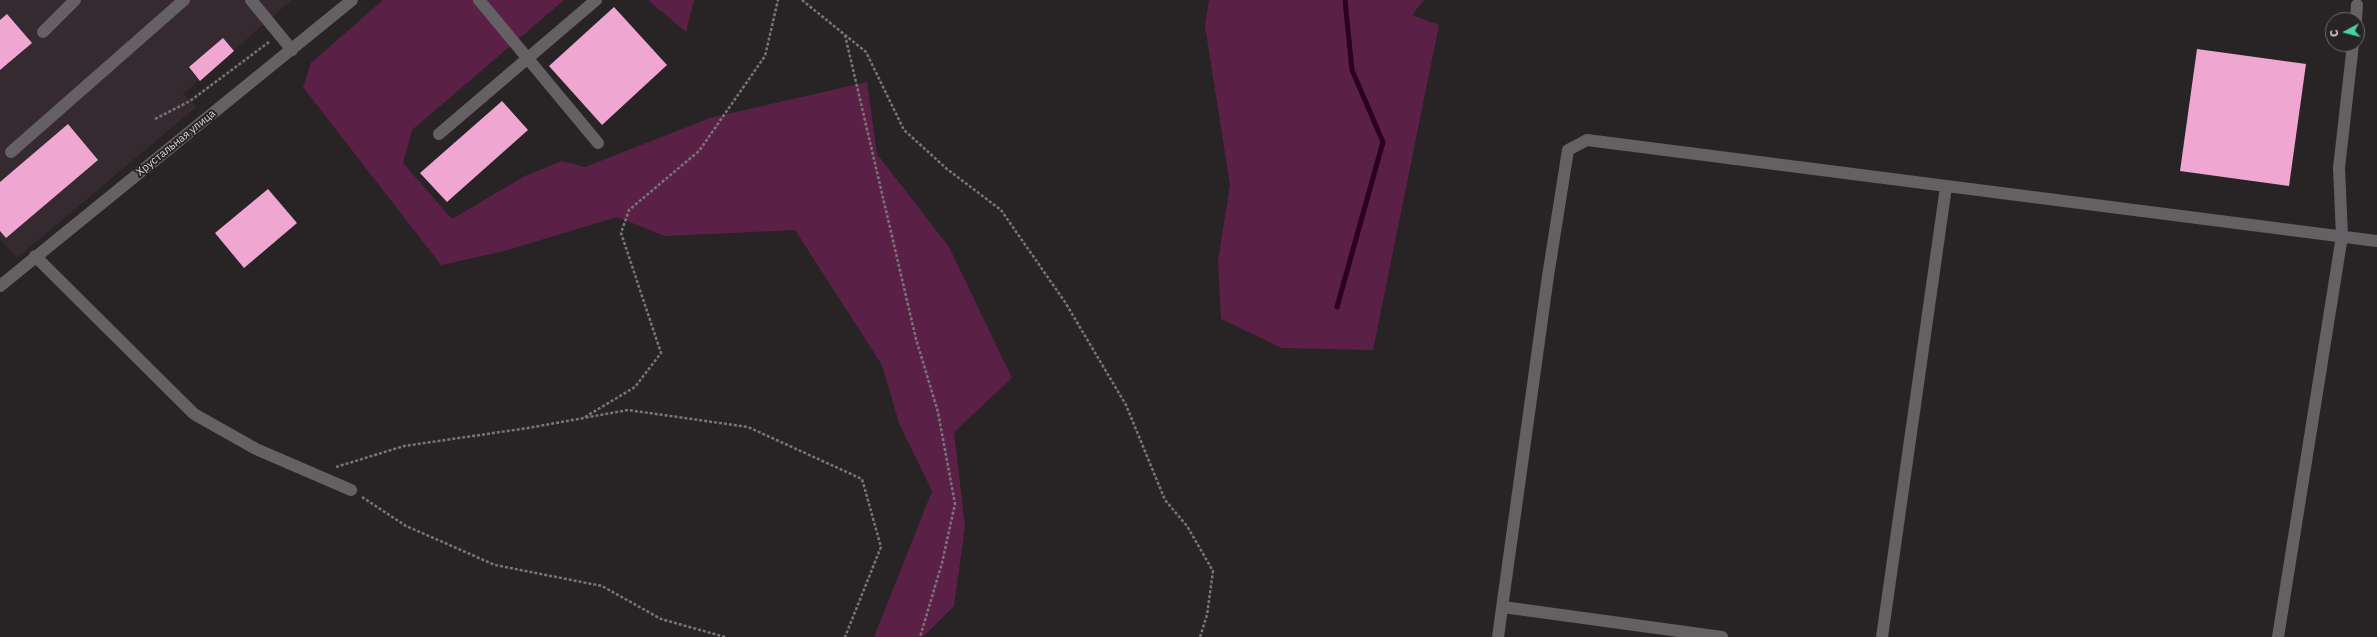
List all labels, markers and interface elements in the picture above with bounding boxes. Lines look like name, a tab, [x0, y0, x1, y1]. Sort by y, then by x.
north arrow	[2325, 12, 2365, 52]
text: С	[2327, 29, 2341, 38]
street label: Хрустальная улица	[134, 107, 218, 179]

